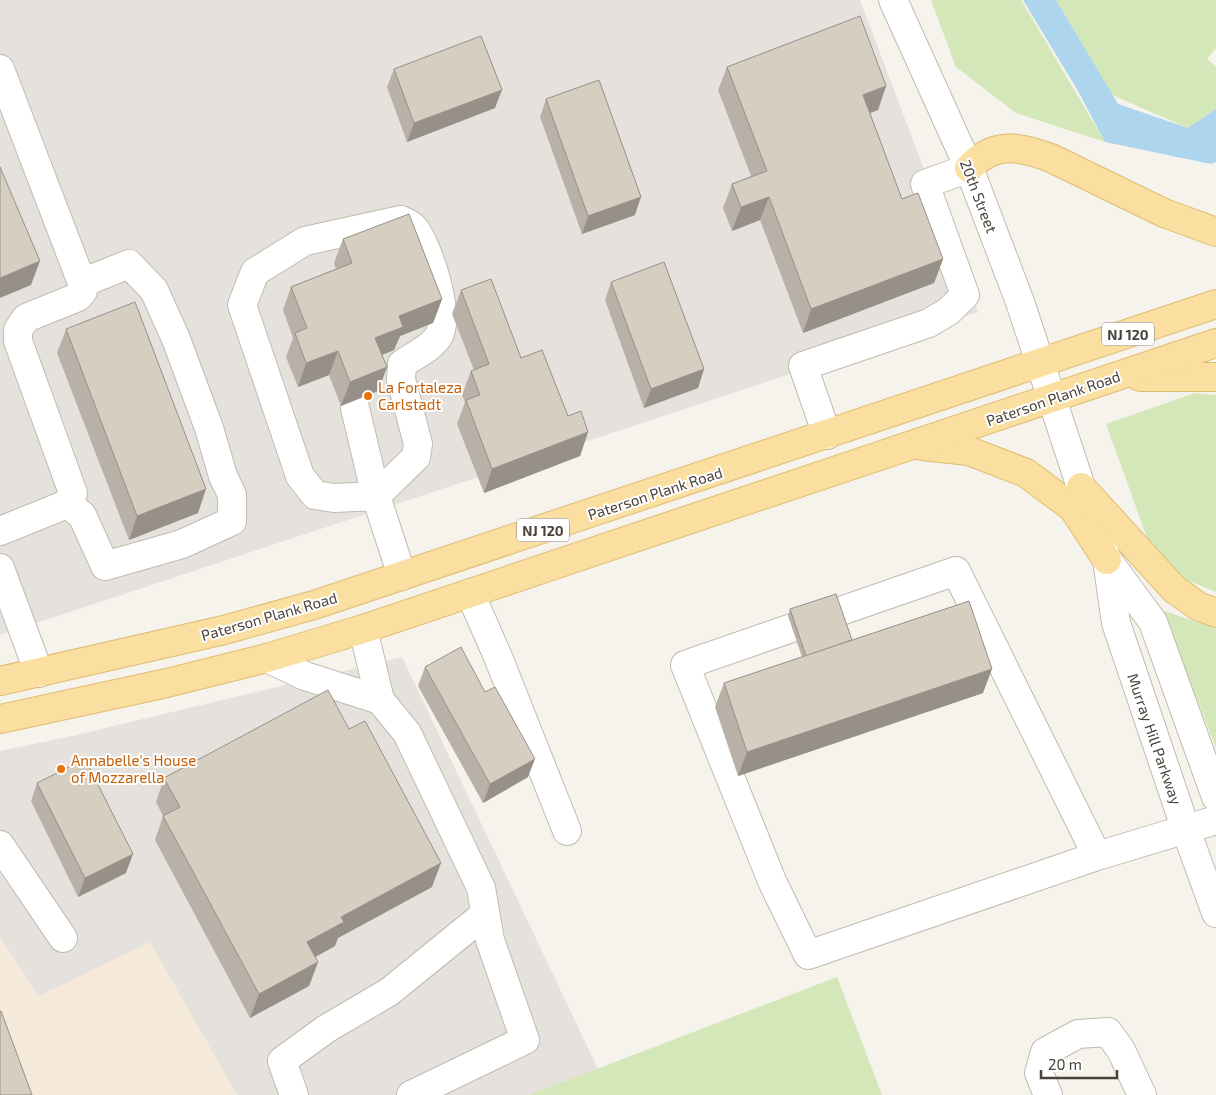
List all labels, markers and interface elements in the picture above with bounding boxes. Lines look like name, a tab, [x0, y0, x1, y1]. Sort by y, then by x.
street label: 20th Street	[957, 157, 1001, 235]
road number: NJ 120	[1102, 322, 1154, 346]
street label: Paterson Plank Road	[984, 367, 1122, 429]
place label: La Fortaleza Carlstadt	[378, 378, 462, 413]
marker: La Fortaleza Carlstadt	[362, 390, 374, 402]
street label: Paterson Plank Road	[585, 463, 725, 523]
road number: NJ 120	[517, 518, 569, 542]
street label: Paterson Plank Road	[199, 588, 339, 644]
street label: Murray Hill Parkway	[1124, 671, 1186, 807]
place label: Annabelle's House of Mozzarella	[71, 751, 196, 786]
marker: Annabelle's House of Mozzarella	[55, 763, 67, 775]
scale bar	[1041, 1048, 1117, 1080]
text: 20 m	[1048, 1055, 1082, 1073]

